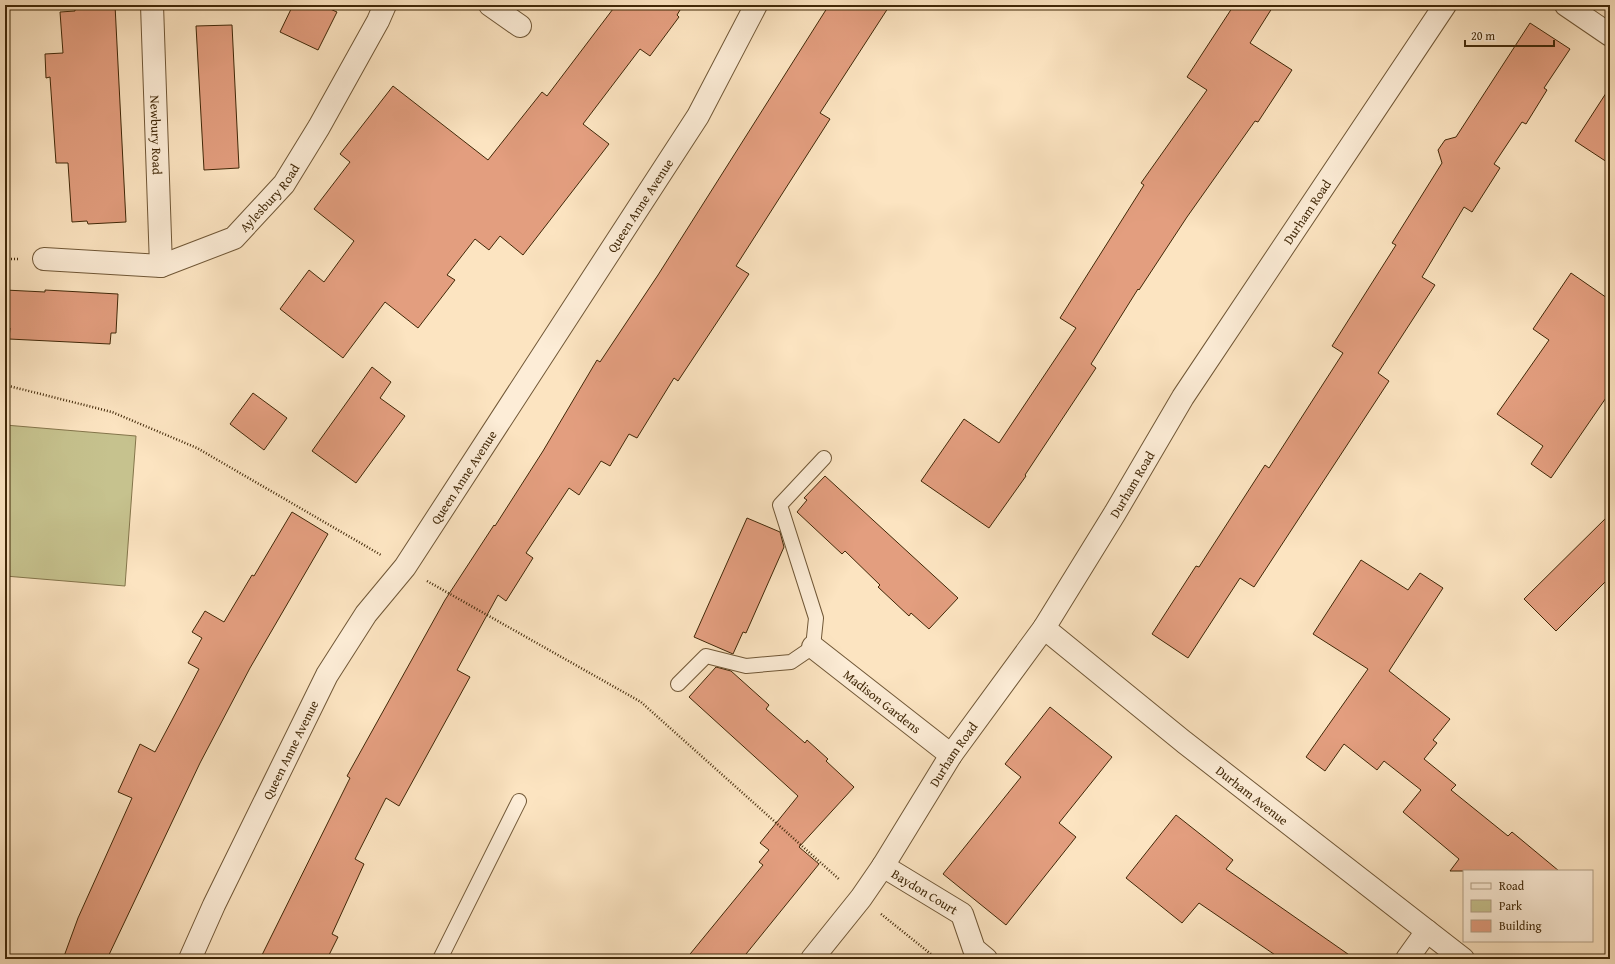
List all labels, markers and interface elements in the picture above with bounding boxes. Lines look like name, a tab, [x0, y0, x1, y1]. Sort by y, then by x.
scale bar	[1465, 22, 1554, 48]
text: 20 m	[1471, 27, 1495, 44]
street label: Newbury Road	[145, 95, 167, 175]
street label: Queen Anne Avenue	[603, 155, 678, 257]
street label: Aylesbury Road	[235, 160, 304, 236]
street label: Durham Road	[1279, 176, 1336, 248]
street label: Queen Anne Avenue	[426, 427, 501, 528]
street label: Durham Road	[1105, 448, 1159, 522]
street label: Madison Gardens	[839, 665, 925, 738]
street label: Queen Anne Avenue	[258, 697, 323, 803]
street label: Durham Road	[925, 718, 982, 791]
street label: Durham Avenue	[1212, 761, 1292, 830]
street label: Baydon Court	[888, 864, 962, 920]
legend	[1463, 870, 1593, 942]
text: Road	[1499, 877, 1525, 894]
text: Park	[1499, 897, 1523, 914]
text: Building	[1499, 917, 1542, 934]

